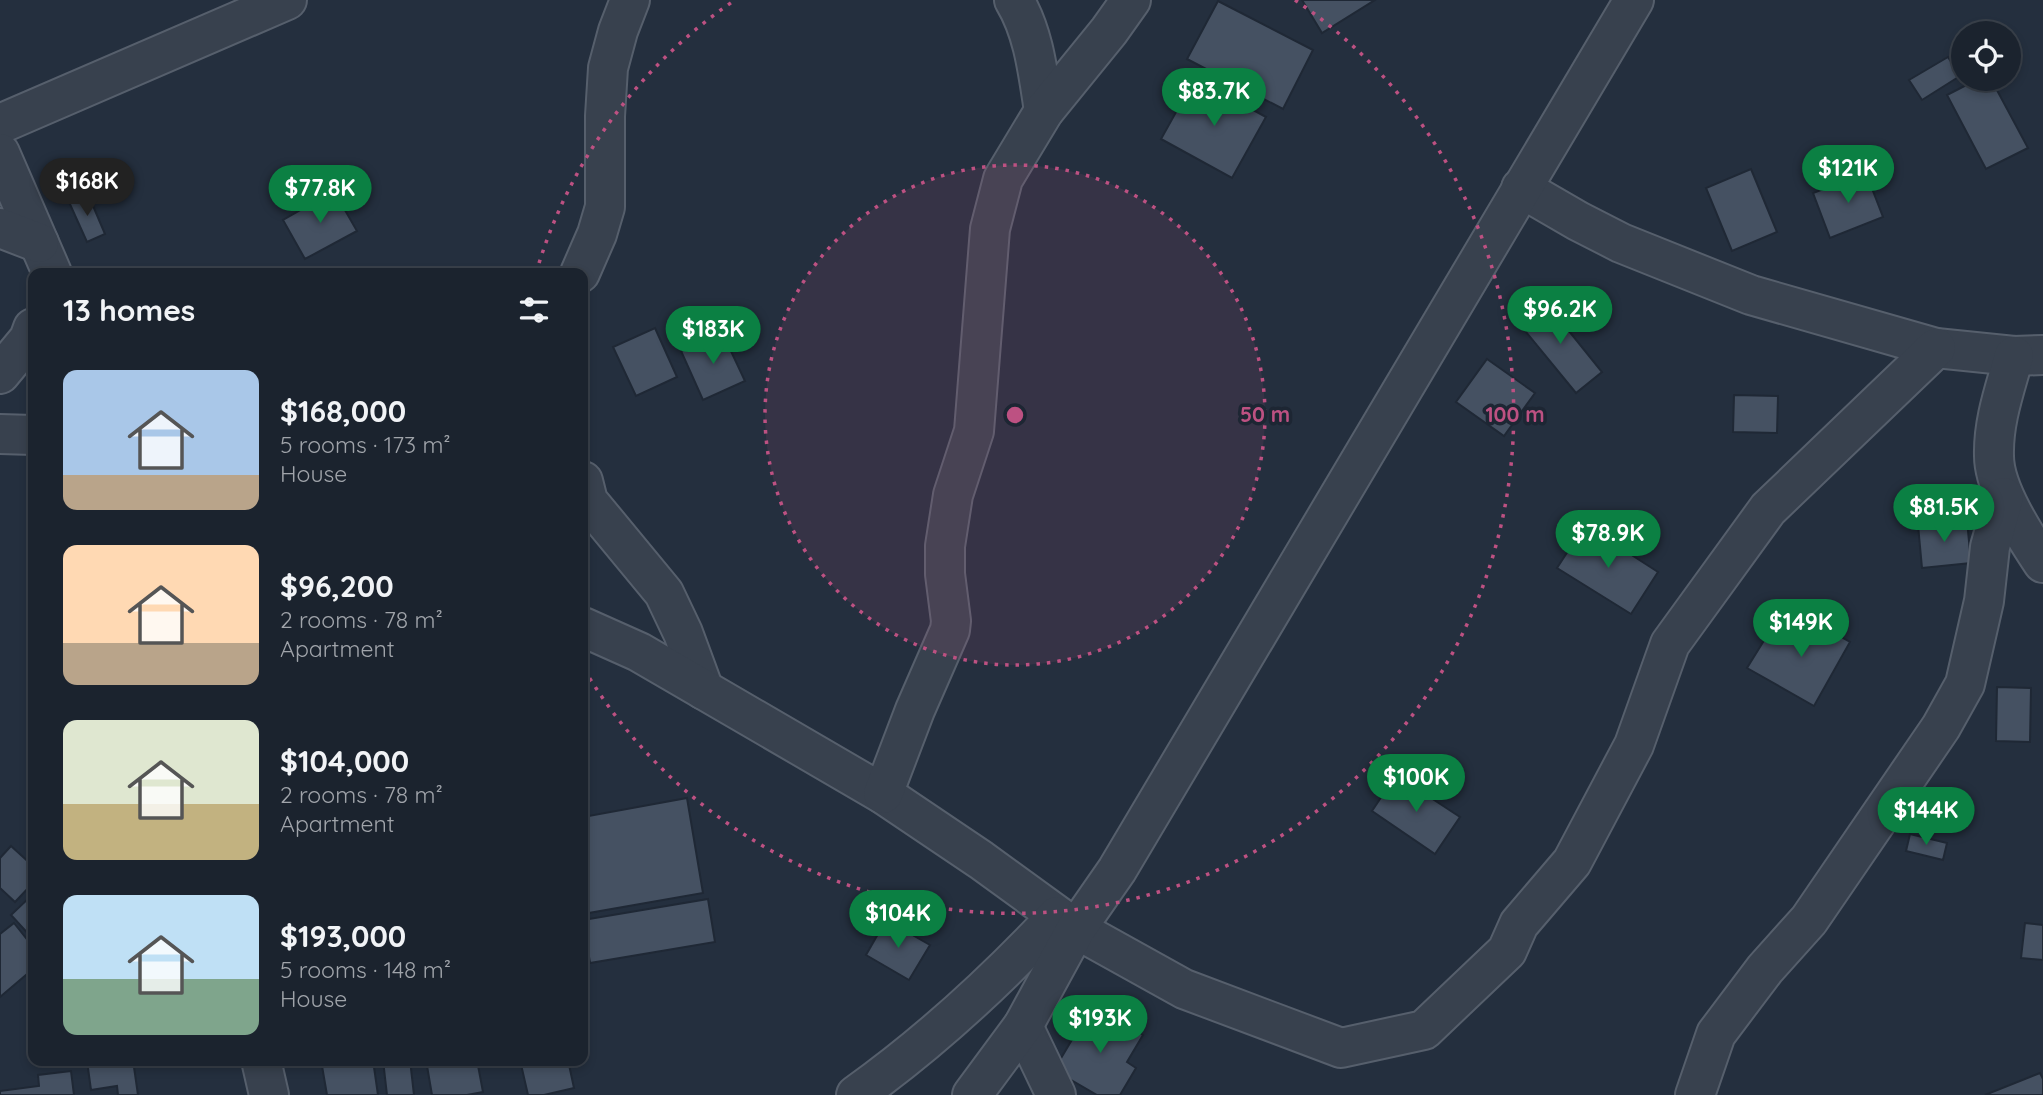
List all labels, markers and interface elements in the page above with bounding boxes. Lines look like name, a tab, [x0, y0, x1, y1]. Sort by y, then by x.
map controls	[1951, 21, 2021, 91]
button: locate	[1951, 21, 2021, 91]
pin: $83.7K	[1157, 68, 1271, 128]
text: $83.7K	[1178, 76, 1250, 105]
pin: $121K	[1799, 146, 1897, 205]
text: $121K	[1818, 153, 1878, 182]
pin: $168K	[38, 158, 136, 218]
text: $168K	[55, 166, 119, 195]
pin: $77.8K	[263, 166, 377, 225]
text: $77.8K	[285, 173, 355, 202]
pin: $96.2K	[1503, 286, 1617, 346]
text: 13 homes	[63, 291, 195, 329]
icon: filters	[515, 291, 553, 329]
text: $96.2K	[1523, 294, 1597, 323]
pin: $183K	[664, 306, 762, 366]
text: $183K	[682, 314, 744, 343]
text: $168,000	[280, 392, 406, 430]
icon: home	[119, 398, 203, 482]
text: 50 m	[1240, 401, 1290, 427]
text: 100 m	[1485, 401, 1545, 427]
centre of rings	[1003, 403, 1027, 427]
text: 5 rooms · 173 m²	[280, 430, 451, 459]
text: House	[280, 459, 347, 488]
pin: $81.5K	[1887, 484, 2001, 544]
text: $81.5K	[1909, 492, 1979, 521]
pin: $78.9K	[1551, 510, 1665, 570]
text: $78.9K	[1572, 518, 1644, 547]
text: $96,200	[280, 567, 394, 605]
icon: home	[119, 573, 203, 657]
pin: $149K	[1752, 600, 1850, 659]
text: 2 rooms · 78 m²	[280, 605, 443, 634]
text: $149K	[1769, 607, 1833, 636]
text: Apartment	[280, 634, 394, 663]
text: $104,000	[280, 742, 409, 780]
icon: home	[119, 748, 203, 832]
pin: $100K	[1367, 754, 1465, 814]
text: $100K	[1383, 762, 1449, 791]
text: 2 rooms · 78 m²	[280, 780, 443, 809]
pin: $144K	[1877, 788, 1975, 847]
text: $144K	[1894, 795, 1958, 824]
text: Apartment	[280, 809, 394, 838]
pin: $104K	[849, 890, 947, 950]
text: $104K	[865, 898, 931, 927]
text: $193,000	[280, 917, 406, 955]
icon: home	[119, 923, 203, 1007]
text: 5 rooms · 148 m²	[280, 955, 451, 984]
text: House	[280, 984, 347, 1013]
pin: $193K	[1051, 996, 1149, 1055]
text: $193K	[1068, 1003, 1132, 1032]

